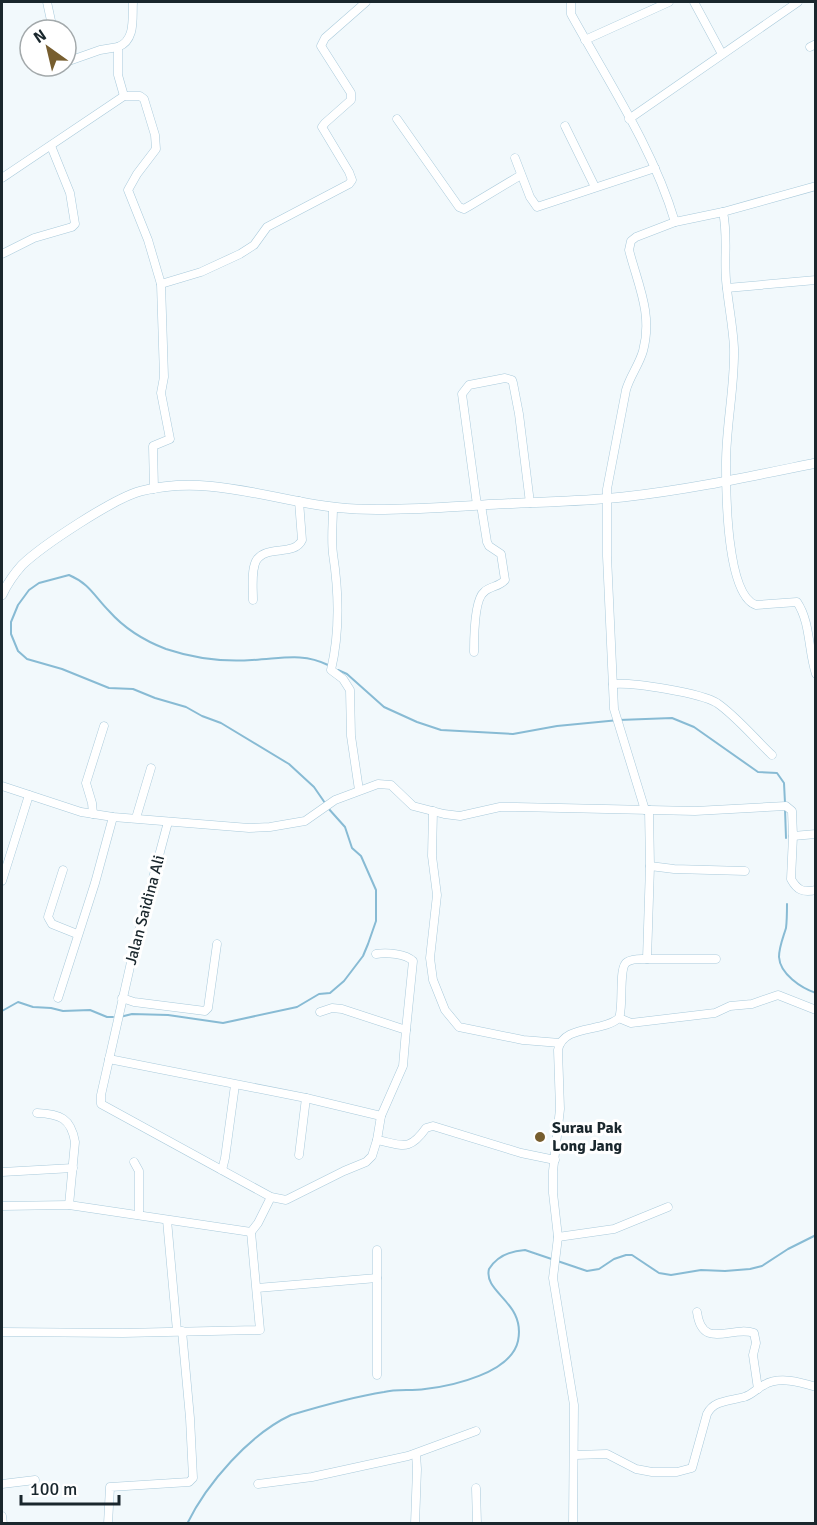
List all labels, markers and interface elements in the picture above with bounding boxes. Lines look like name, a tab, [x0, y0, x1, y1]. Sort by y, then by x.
north arrow	[18, 18, 78, 78]
text: N	[30, 25, 50, 48]
street label: Jalan Saidina Ali	[121, 853, 169, 967]
place label: Surau Pak Long Jang	[552, 1118, 623, 1156]
marker: Surau Pak Long Jang	[533, 1130, 547, 1144]
scale bar	[21, 1468, 118, 1506]
text: 100 m	[30, 1478, 77, 1500]

